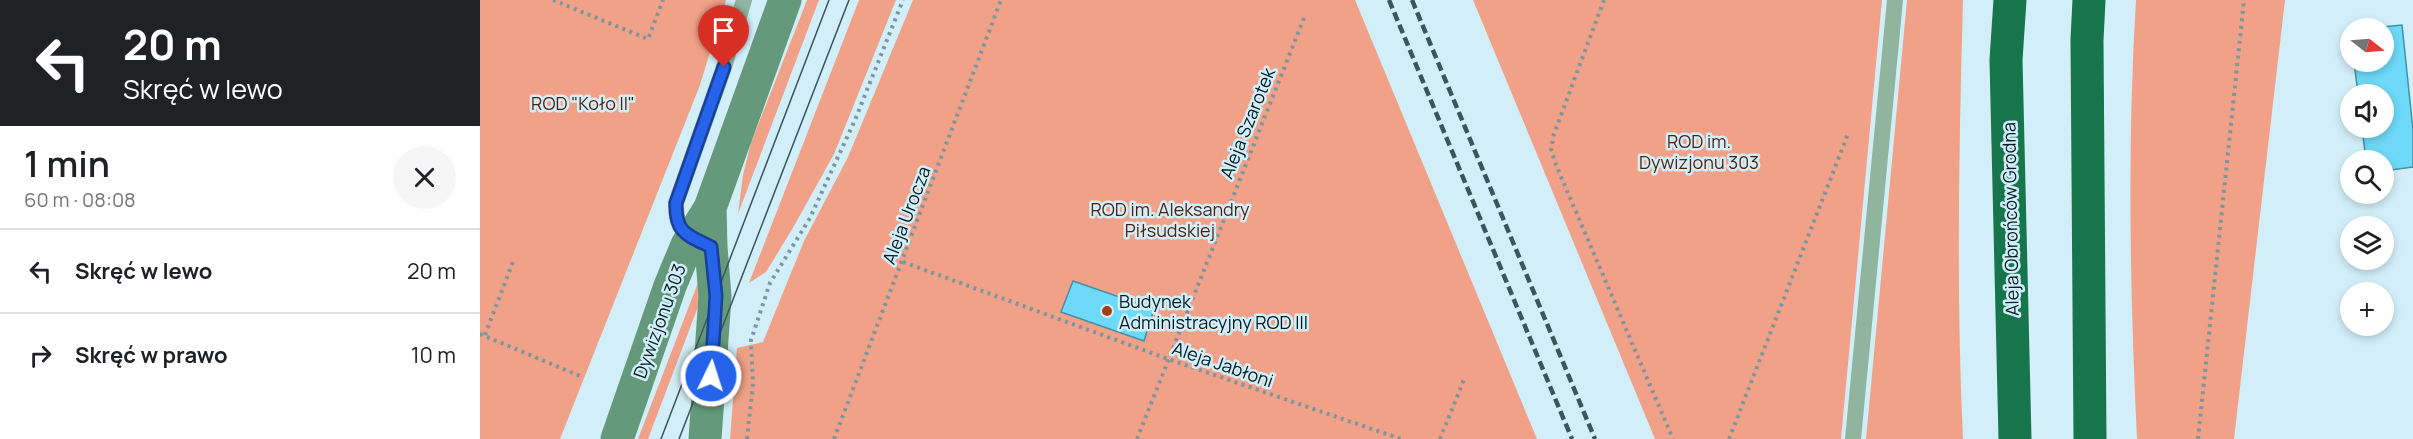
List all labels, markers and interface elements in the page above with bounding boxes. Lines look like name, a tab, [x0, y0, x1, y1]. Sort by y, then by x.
pin	[698, 5, 749, 67]
icon: arrive	[707, 14, 740, 47]
text: 20 m	[123, 15, 222, 73]
north arrow	[2340, 18, 2394, 72]
map controls	[2340, 18, 2394, 336]
icon: left	[24, 24, 102, 102]
street label: Aleja Szarotek	[1214, 63, 1281, 182]
text: Skręć w lewo	[123, 70, 283, 107]
button: sound	[2340, 84, 2394, 138]
park label: ROD "Koło II"	[531, 91, 635, 115]
street label: Aleja Obrońców Grodna	[1996, 122, 2024, 316]
park label: ROD im. Dywizjonu 303	[1639, 129, 1759, 174]
text: 1 min	[24, 139, 110, 188]
button: close	[393, 146, 456, 209]
button: search	[2340, 150, 2394, 204]
street label: Aleja Urocza	[876, 163, 936, 267]
text: 60 m · 08:08	[24, 186, 136, 213]
park label: ROD im. Aleksandry Piłsudskiej	[1090, 197, 1250, 242]
button: layers	[2340, 216, 2394, 270]
icon: left	[24, 255, 57, 288]
text: Skręć w lewo	[75, 256, 212, 286]
text: 20 m	[407, 256, 456, 286]
street label: Dywizjonu 303	[627, 260, 691, 382]
button: +	[2340, 282, 2394, 336]
place label: Budynek Administracyjny ROD III	[1119, 289, 1308, 334]
marker: Budynek Administracyjny ROD III	[1100, 304, 1114, 318]
street label: Aleja Jabłoni	[1169, 336, 1277, 392]
icon: right	[24, 339, 57, 372]
text: Skręć w prawo	[75, 340, 228, 370]
text: 10 m	[411, 340, 456, 370]
position arrow	[679, 344, 743, 408]

